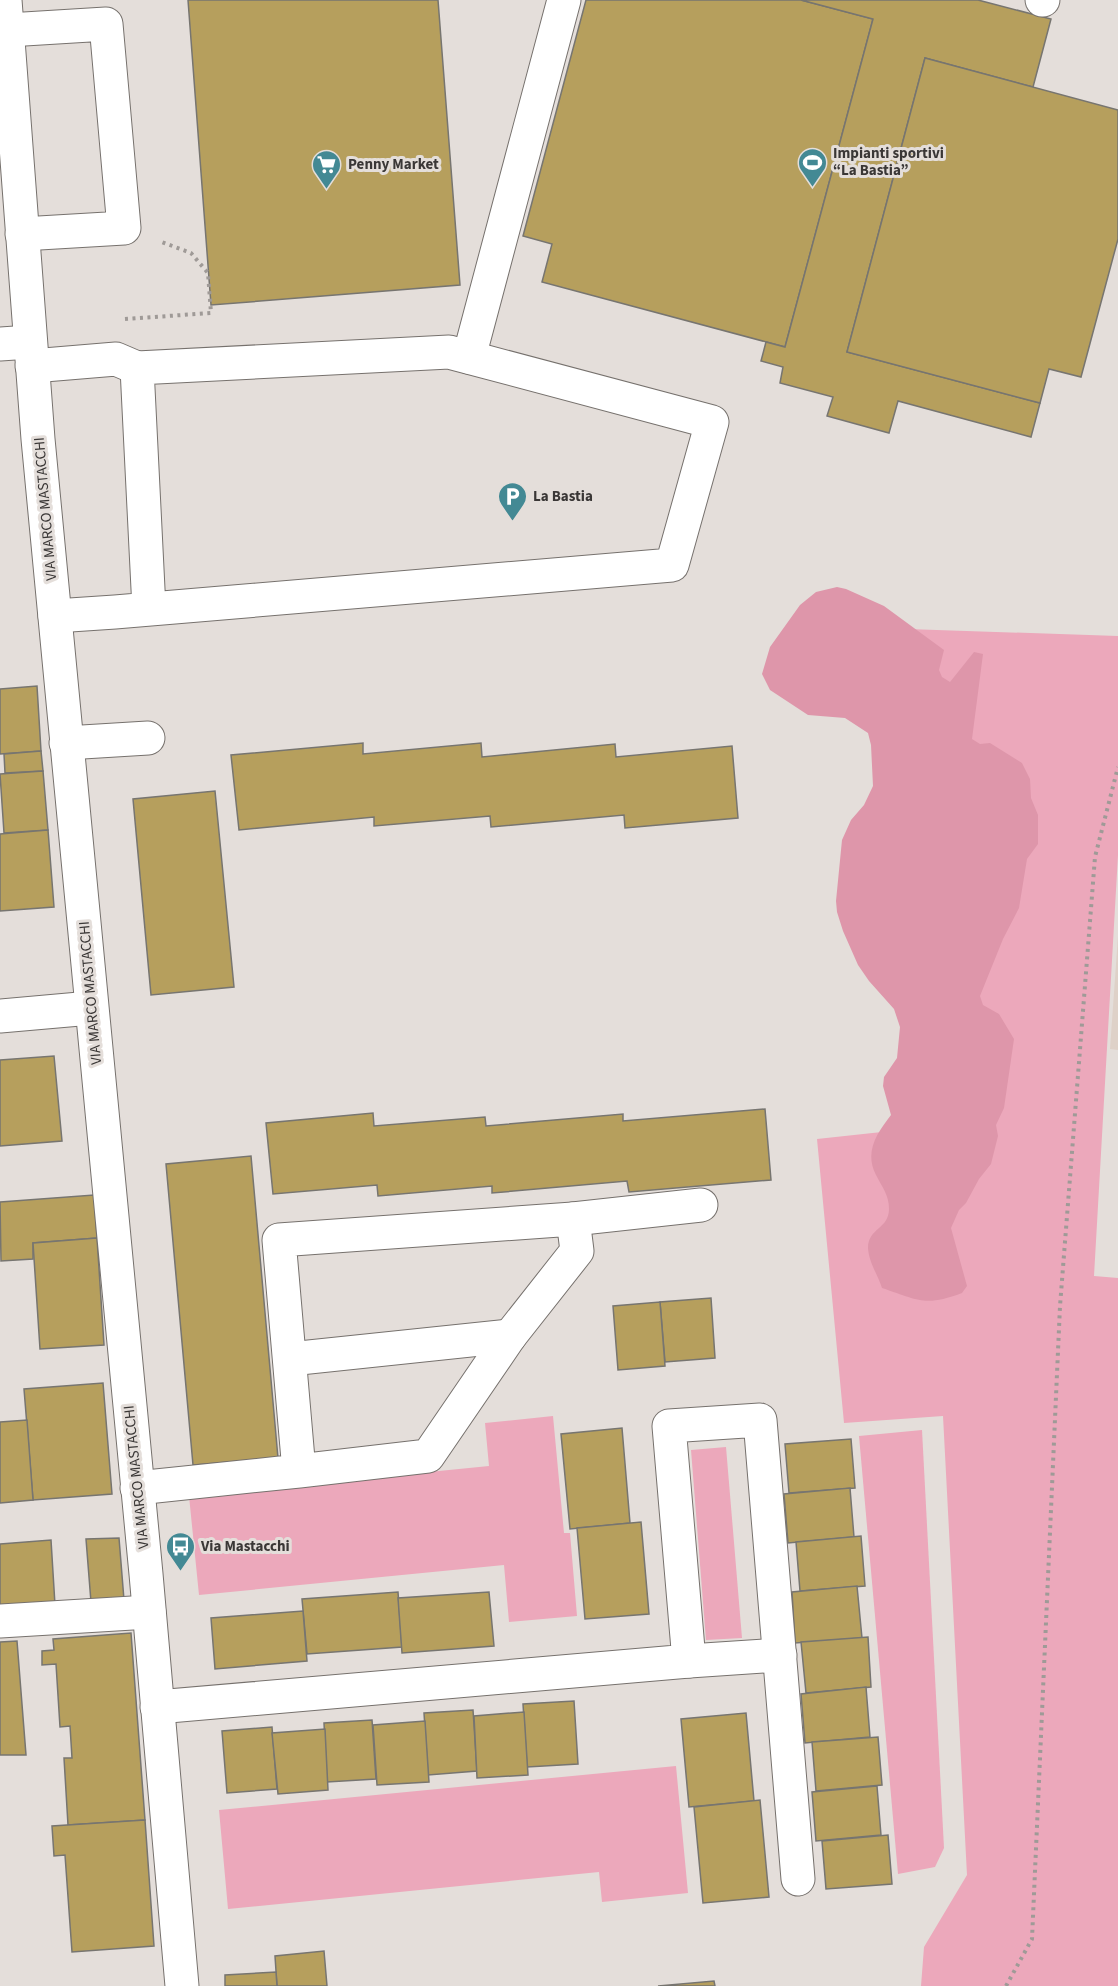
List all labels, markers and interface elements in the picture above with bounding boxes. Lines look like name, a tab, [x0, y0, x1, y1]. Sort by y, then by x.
place label: Impianti sportivi “La Bastia”	[833, 143, 944, 181]
sports icon: Impianti sportivi “La Bastia”	[796, 146, 828, 188]
supermarket icon: Penny Market	[311, 148, 343, 190]
place label: Penny Market	[348, 154, 439, 175]
street label: VIA MARCO MASTACCHI	[29, 436, 62, 582]
parking icon: La Bastia	[496, 480, 528, 522]
place label: La Bastia	[533, 486, 593, 507]
street label: VIA MARCO MASTACCHI	[74, 920, 107, 1066]
street label: VIA MARCO MASTACCHI	[119, 1404, 154, 1550]
bus stop icon: Via Mastacchi	[164, 1530, 196, 1572]
place label: Via Mastacchi	[200, 1536, 290, 1557]

